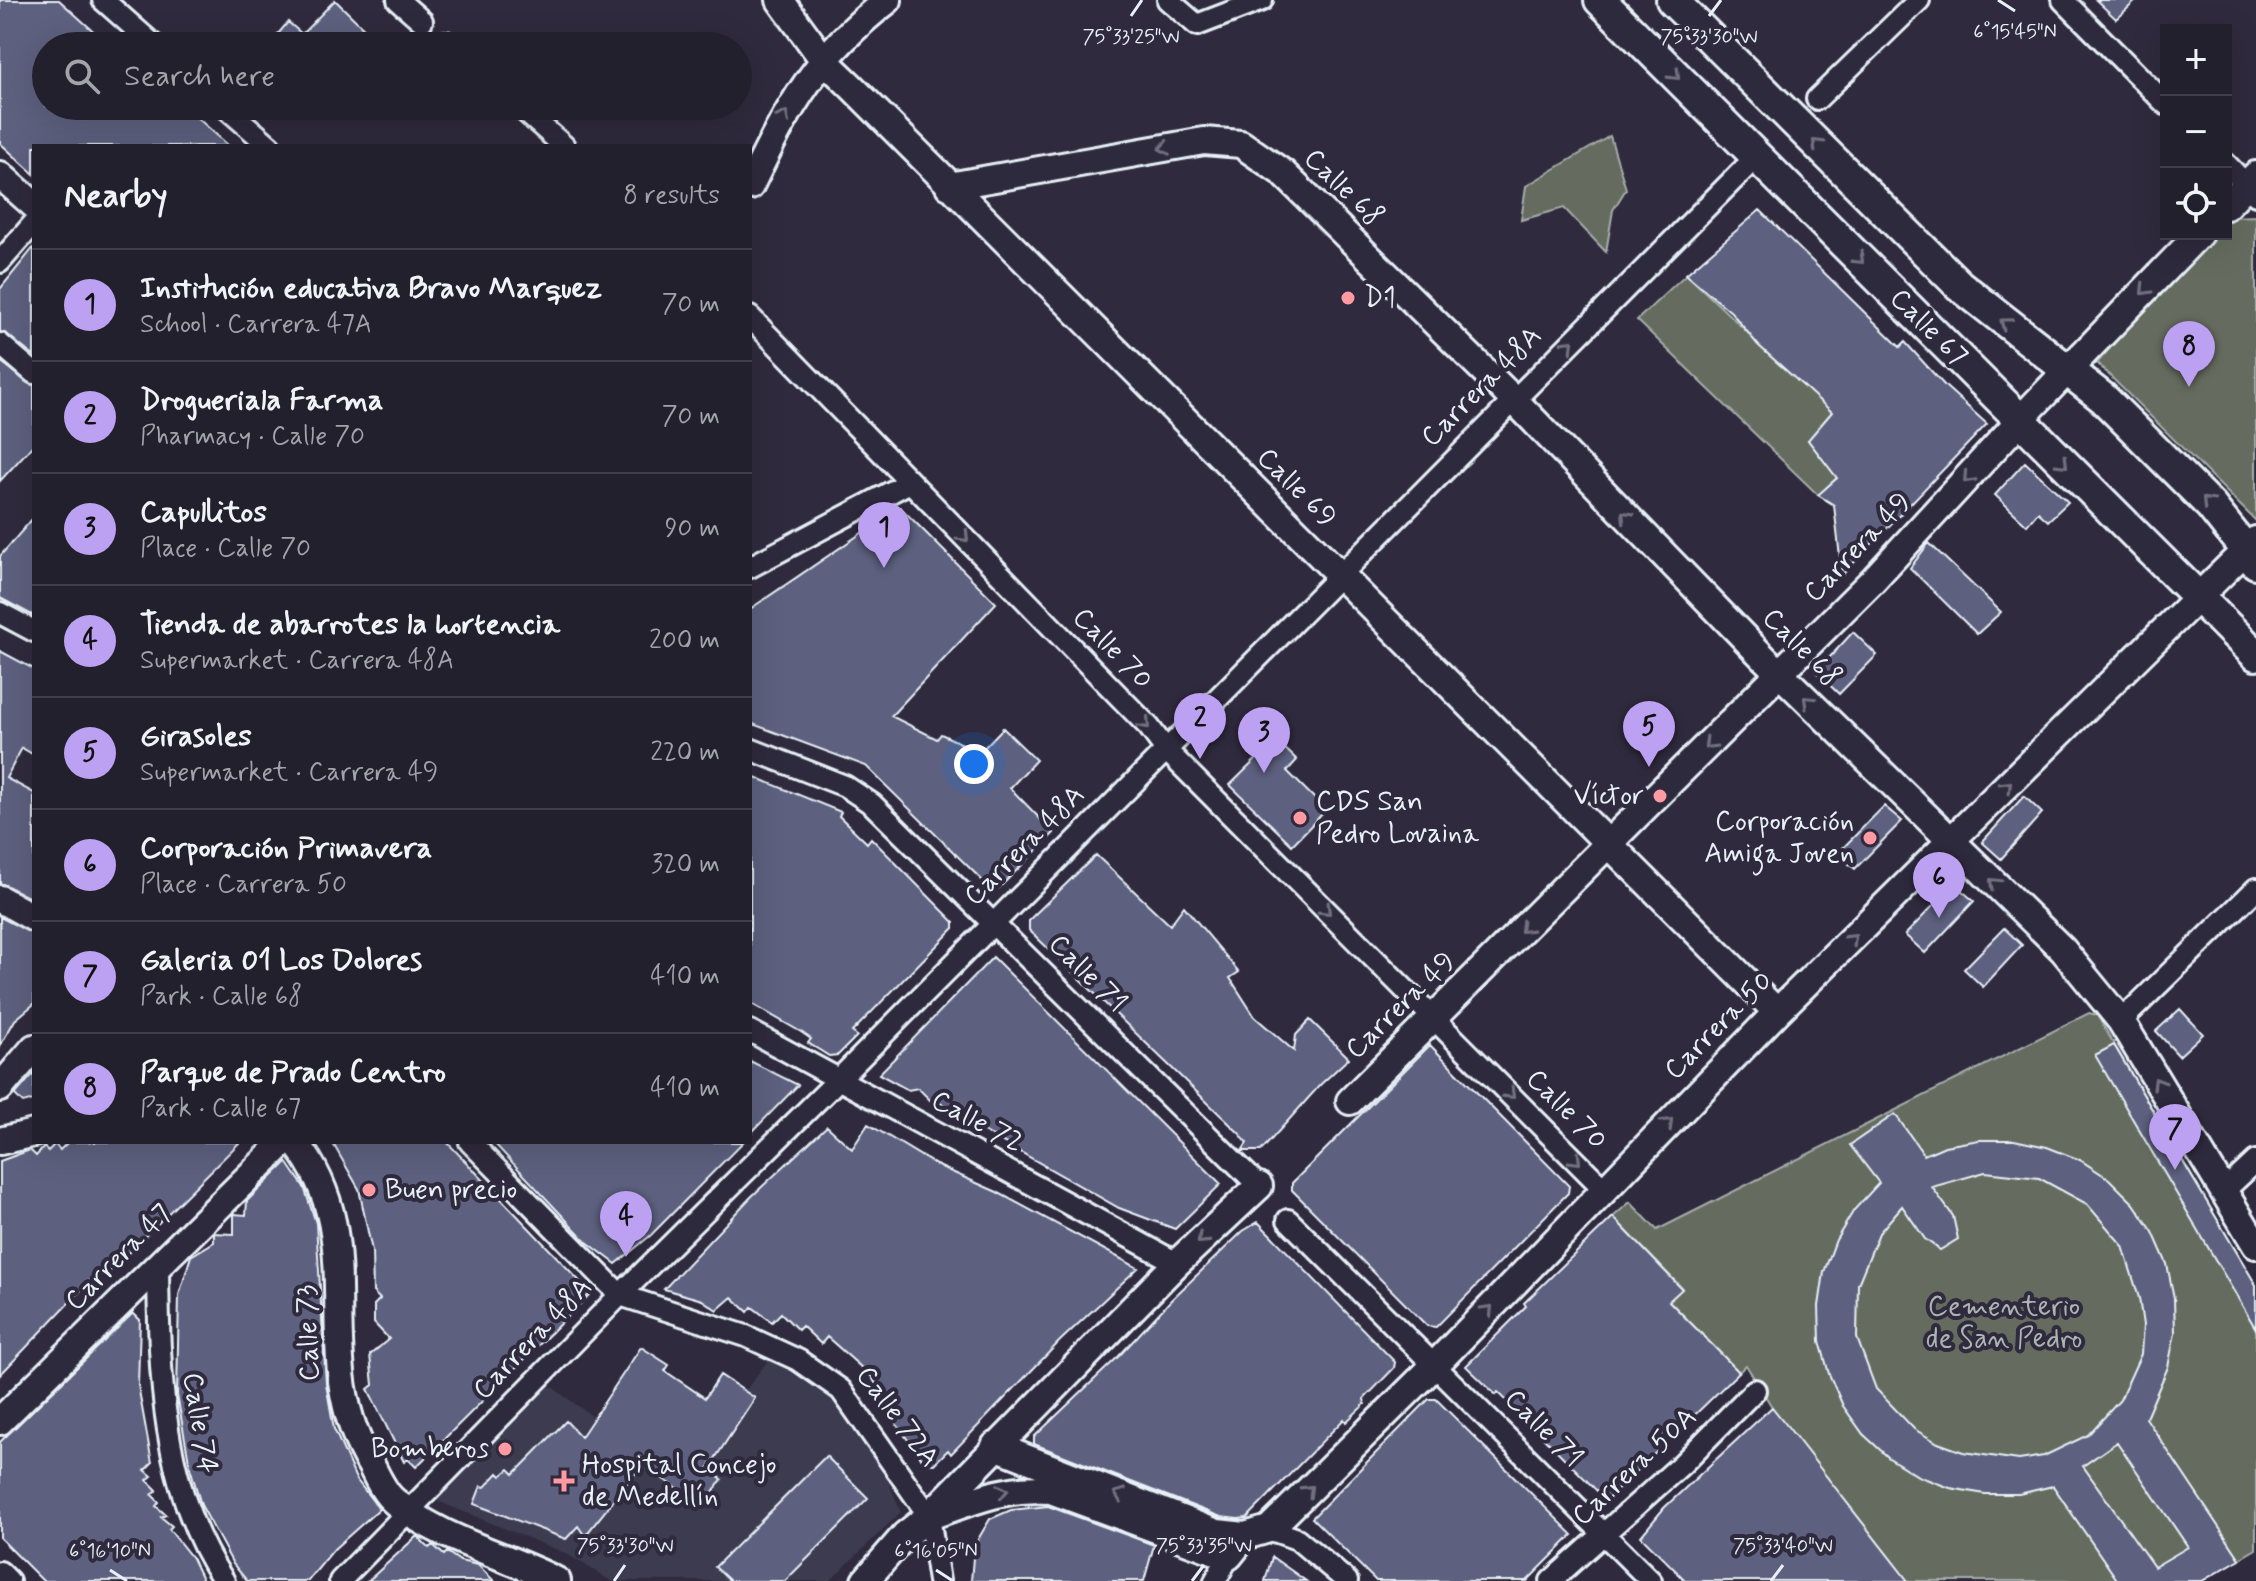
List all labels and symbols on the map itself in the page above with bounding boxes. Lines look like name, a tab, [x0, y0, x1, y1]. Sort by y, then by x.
text: 6°15'45"N	[1973, 19, 2057, 46]
text: 75°33'25"W	[1082, 24, 1180, 51]
text: 75°33'30"W	[1660, 24, 1758, 51]
one-way arrow	[1666, 66, 1680, 80]
one-way arrow	[775, 109, 790, 124]
one-way arrow	[1157, 139, 1171, 156]
one-way arrow	[1812, 139, 1826, 153]
street label: Calle 68	[1295, 141, 1391, 235]
one-way arrow	[1850, 250, 1864, 264]
place label: D1	[1364, 280, 1396, 317]
street label: Calle 67	[1881, 281, 1975, 375]
one-way arrow	[2139, 281, 2154, 295]
marker: D1	[1339, 289, 1357, 307]
street label: Carrera 48A	[1413, 318, 1551, 456]
one-way arrow	[1999, 319, 2014, 333]
pin: 8	[2163, 321, 2215, 387]
one-way arrow	[1560, 340, 1574, 354]
street label: Calle 69	[1248, 440, 1344, 536]
one-way arrow	[2054, 453, 2068, 468]
one-way arrow	[1963, 469, 1978, 483]
street label: Carrera 49	[1796, 485, 1920, 611]
one-way arrow	[2202, 497, 2216, 511]
pin: 1	[858, 502, 910, 568]
one-way arrow	[1621, 510, 1635, 525]
one-way arrow	[955, 528, 969, 542]
street label: Calle 70	[1064, 600, 1160, 698]
street label: Calle 68	[1753, 600, 1849, 696]
pin: 2	[1174, 693, 1226, 759]
one-way arrow	[1803, 696, 1817, 710]
pin: 5	[1623, 701, 1675, 767]
pin: 3	[1238, 707, 1290, 773]
one-way arrow	[1135, 714, 1150, 729]
one-way arrow	[1704, 735, 1718, 749]
your location	[954, 744, 994, 784]
street label: Carrera 48A	[956, 777, 1094, 915]
place label: Víctor	[1573, 778, 1644, 815]
one-way arrow	[1998, 781, 2012, 796]
place label: CDS San Pedro Lovaina	[1316, 784, 1479, 853]
marker: Víctor	[1651, 787, 1669, 805]
place label: Corporación Amiga Joven	[1704, 804, 1854, 876]
marker: CDS San Pedro Lovaina	[1291, 809, 1309, 827]
marker: Corporación Amiga Joven	[1861, 829, 1879, 847]
pin: 6	[1913, 852, 1965, 918]
one-way arrow	[1989, 877, 2003, 892]
one-way arrow	[1317, 900, 1331, 915]
one-way arrow	[1520, 919, 1534, 933]
street label: Calle 71	[1040, 927, 1134, 1021]
one-way arrow	[1843, 933, 1857, 948]
street label: Carrera 49	[1338, 944, 1464, 1068]
street label: Carrera 50	[1657, 964, 1781, 1088]
street label: Calle 70	[1517, 1061, 1615, 1159]
one-way arrow	[2152, 1077, 2168, 1092]
street label: Calle 72	[924, 1082, 1030, 1162]
one-way arrow	[1500, 1085, 1515, 1099]
pin: 7	[2149, 1104, 2201, 1170]
one-way arrow	[1659, 1118, 1673, 1132]
one-way arrow	[1567, 1151, 1581, 1166]
place label: Buen precio	[385, 1172, 517, 1209]
marker: Buen precio	[360, 1181, 378, 1199]
pin: 4	[600, 1191, 652, 1257]
street label: Carrera 47	[57, 1196, 181, 1320]
one-way arrow	[1197, 1230, 1212, 1244]
street label: Carrera 48A	[465, 1270, 601, 1408]
street label: Calle 73	[289, 1284, 329, 1382]
park label: Cementerio de San Pedro	[1926, 1289, 2082, 1358]
one-way arrow	[1478, 1304, 1492, 1319]
street label: Calle 72A	[847, 1359, 947, 1475]
street label: Calle 74	[173, 1370, 225, 1476]
street label: Calle 71	[1496, 1382, 1590, 1476]
street label: Carrera 50A	[1565, 1400, 1705, 1534]
place label: Bomberos	[371, 1431, 489, 1468]
marker: Bomberos	[496, 1440, 514, 1458]
place label: Hospital Concejo de Medellín	[582, 1447, 777, 1516]
marker: Hospital Concejo de Medellín	[553, 1470, 575, 1492]
one-way arrow	[996, 1483, 1010, 1500]
one-way arrow	[1299, 1485, 1313, 1499]
one-way arrow	[1113, 1487, 1127, 1504]
text: 75°33'30"W	[576, 1533, 674, 1560]
text: 75°33'35"W	[1156, 1533, 1252, 1560]
text: 75°33'40"W	[1733, 1533, 1833, 1560]
text: 6°16'10"N	[69, 1538, 151, 1565]
text: 6°16'05"N	[894, 1538, 978, 1565]

